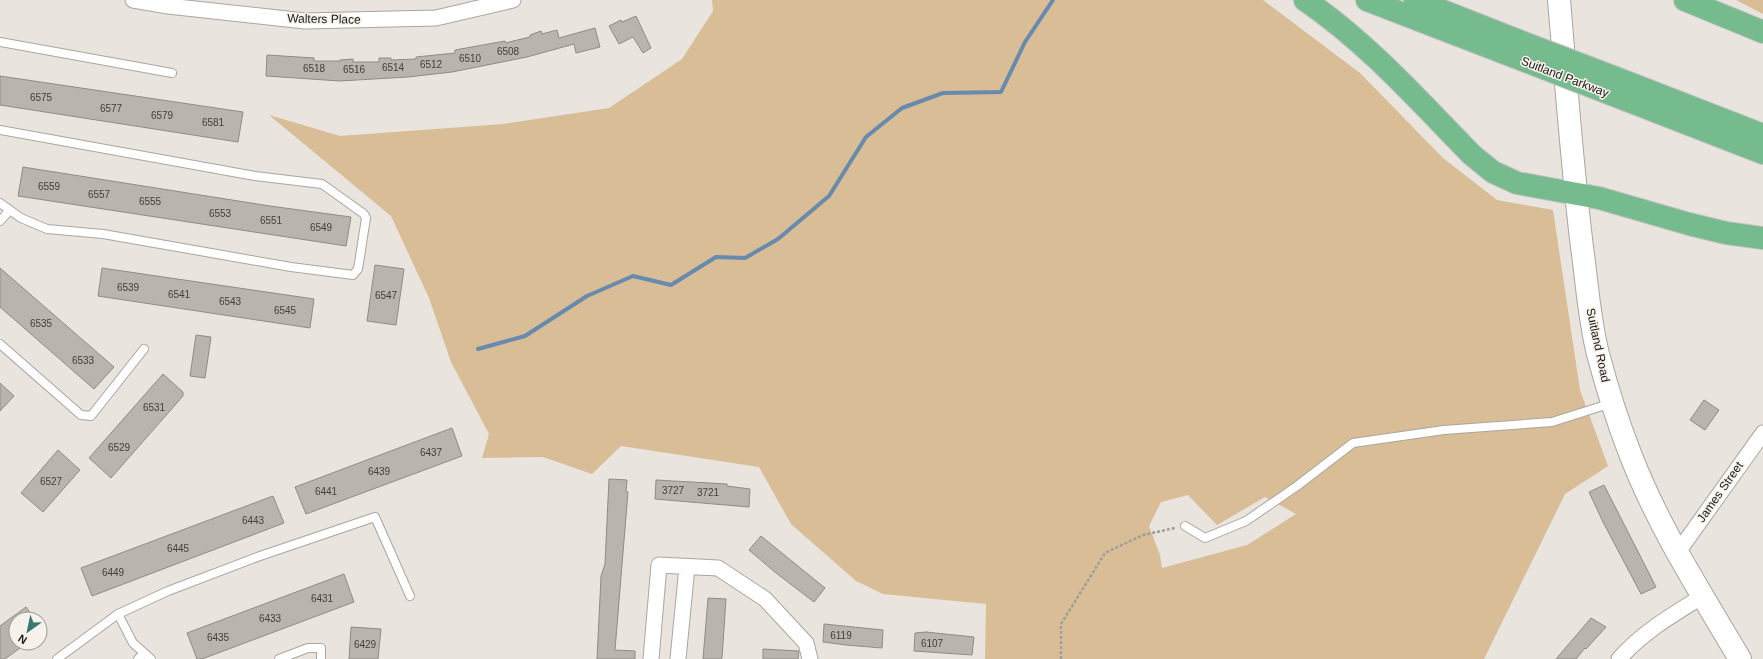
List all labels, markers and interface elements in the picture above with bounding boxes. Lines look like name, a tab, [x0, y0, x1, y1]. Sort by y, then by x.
street label: Walters Place	[287, 11, 361, 27]
house number: 6508	[497, 46, 520, 57]
house number: 6510	[459, 53, 482, 64]
street label: Suitland Parkway	[1519, 54, 1611, 100]
house number: 6512	[420, 59, 443, 70]
house number: 6514	[382, 62, 405, 73]
house number: 6518	[303, 63, 326, 74]
house number: 6516	[343, 64, 366, 75]
house number: 6575	[30, 92, 53, 103]
house number: 6577	[100, 103, 123, 114]
house number: 6579	[151, 110, 174, 121]
house number: 6581	[202, 117, 225, 128]
house number: 6559	[38, 181, 61, 192]
house number: 6557	[88, 189, 111, 200]
house number: 6555	[139, 196, 162, 207]
house number: 6553	[209, 208, 232, 219]
house number: 6551	[260, 215, 283, 226]
house number: 6549	[310, 222, 333, 233]
house number: 6539	[117, 282, 140, 293]
house number: 6541	[168, 289, 191, 300]
house number: 6547	[375, 290, 398, 301]
house number: 6543	[219, 296, 242, 307]
house number: 6545	[274, 305, 297, 316]
street label: Suitland Road	[1583, 307, 1613, 383]
house number: 6535	[30, 318, 53, 329]
house number: 6533	[72, 355, 95, 366]
house number: 6531	[143, 402, 166, 413]
house number: 6529	[108, 442, 131, 453]
house number: 6437	[420, 447, 443, 458]
street label: James Street	[1694, 458, 1746, 525]
house number: 6439	[368, 466, 391, 477]
house number: 6527	[40, 476, 63, 487]
house number: 3727	[662, 485, 685, 496]
house number: 6441	[315, 486, 338, 497]
house number: 3721	[697, 487, 720, 498]
house number: 6443	[242, 515, 265, 526]
house number: 6445	[167, 543, 190, 554]
house number: 6449	[102, 567, 125, 578]
house number: 6431	[311, 593, 334, 604]
north arrow	[8, 611, 48, 651]
house number: 6433	[259, 613, 282, 624]
house number: 6119	[830, 630, 852, 641]
text: N	[16, 632, 29, 647]
house number: 6435	[207, 632, 230, 643]
house number: 6107	[921, 638, 944, 649]
house number: 6429	[354, 639, 377, 650]

